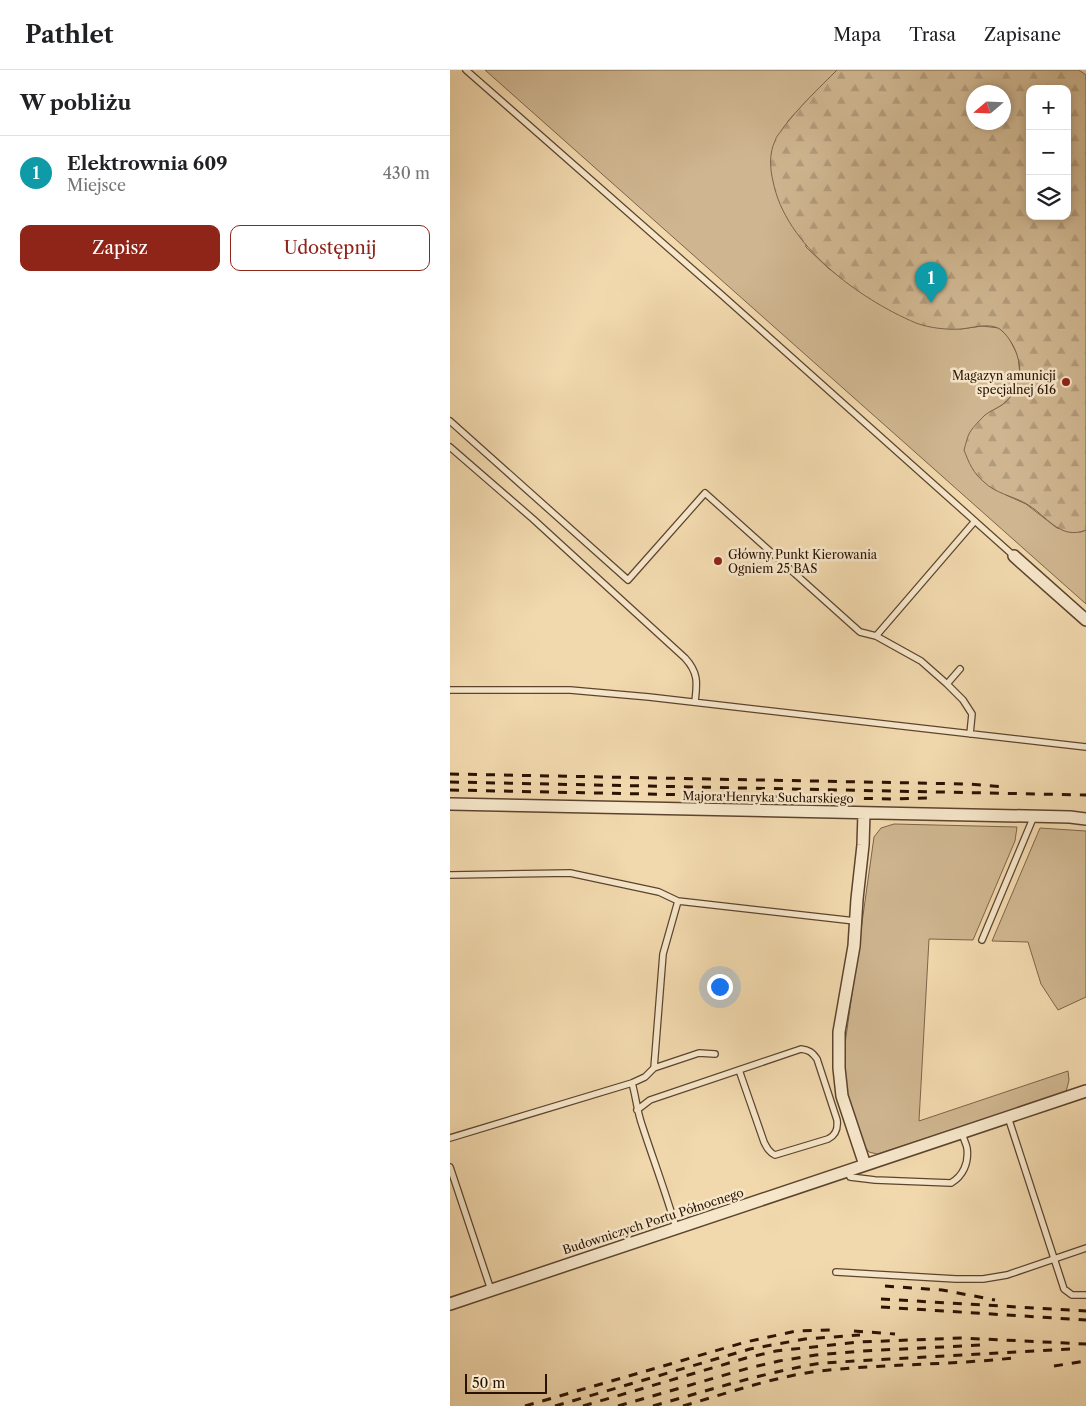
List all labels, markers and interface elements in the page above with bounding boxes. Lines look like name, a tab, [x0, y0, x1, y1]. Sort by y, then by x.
text: Pathlet	[25, 20, 113, 49]
text: Mapa	[833, 24, 881, 46]
text: Trasa	[909, 24, 956, 46]
text: Zapisane	[984, 24, 1061, 46]
north arrow	[966, 85, 1011, 130]
map controls	[1026, 85, 1071, 220]
button: +	[1026, 85, 1071, 130]
text: W pobliżu	[20, 90, 131, 115]
button: −	[1026, 130, 1071, 175]
text: Elektrownia 609	[67, 152, 228, 175]
text: 1	[32, 163, 40, 183]
text: 430 m	[383, 163, 430, 183]
text: Miejsce	[67, 175, 126, 195]
button: layers	[1026, 175, 1071, 220]
button: Zapisz	[20, 225, 220, 271]
button: Udostępnij	[230, 225, 430, 271]
pin: 1	[915, 262, 947, 303]
place label: Magazyn amunicji specjalnej 616	[952, 368, 1056, 397]
marker: Magazyn amunicji specjalnej 616	[1060, 376, 1072, 388]
place label: Główny Punkt Kierowania Ogniem 25 BAS	[728, 547, 878, 576]
marker: Główny Punkt Kierowania Ogniem 25 BAS	[712, 555, 724, 567]
street label: Majora Henryka Sucharskiego	[682, 788, 854, 806]
your location	[707, 974, 733, 1000]
street label: Budowniczych Portu Północnego	[561, 1185, 745, 1257]
scale bar	[465, 1371, 548, 1394]
text: 50 m	[472, 1374, 505, 1392]

